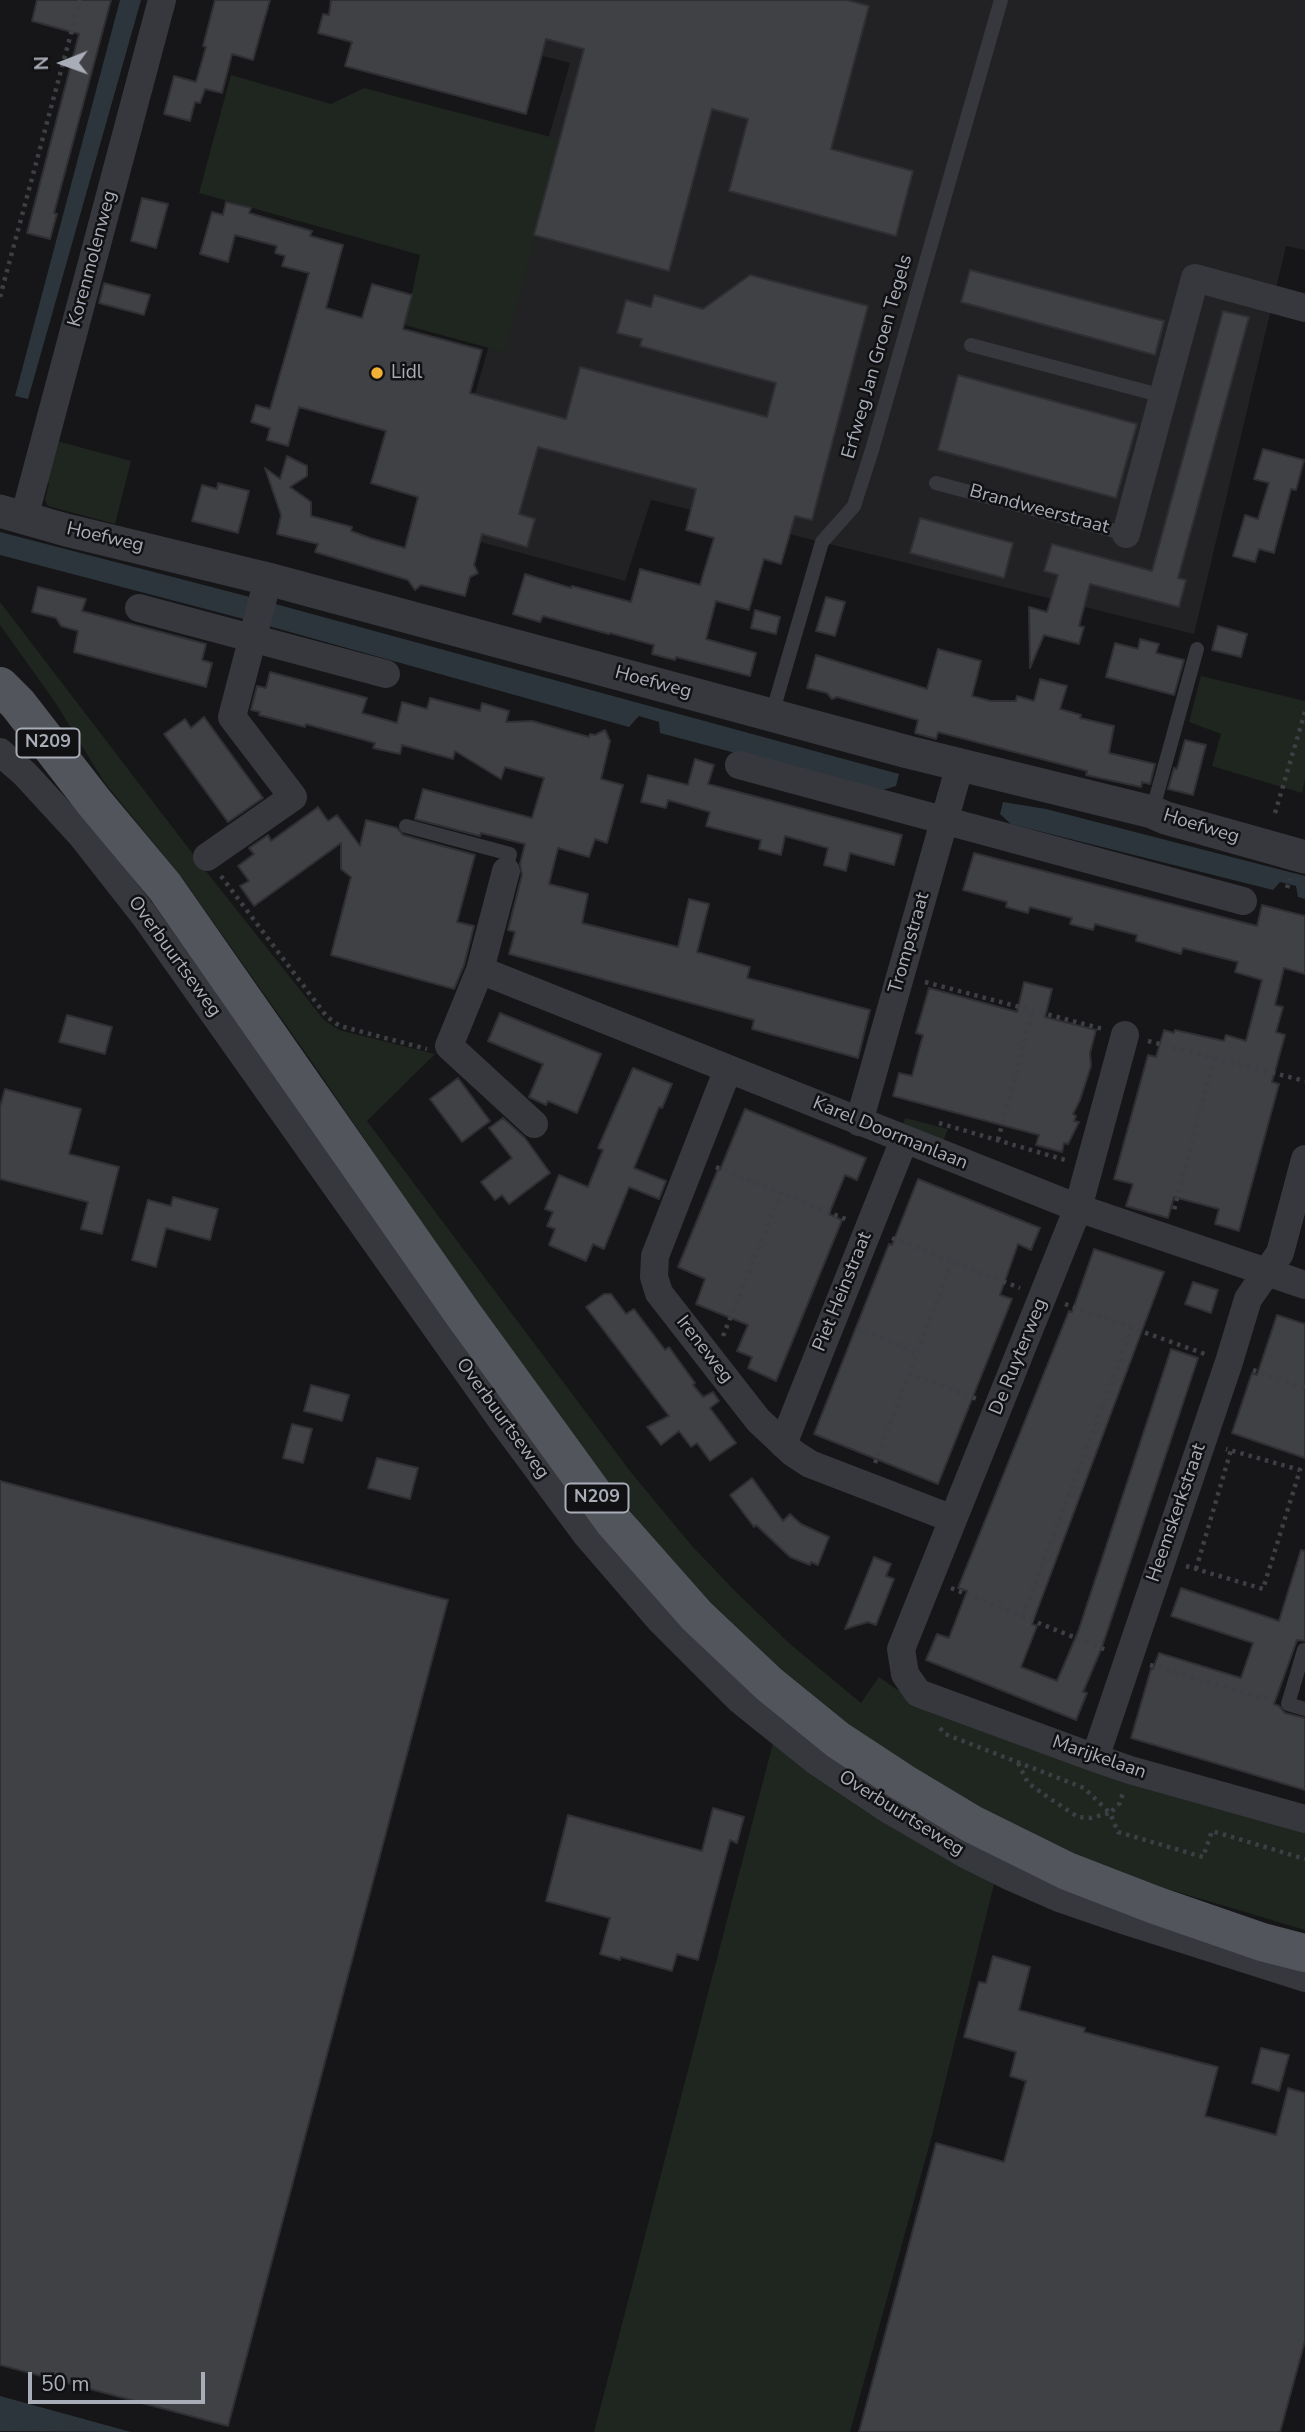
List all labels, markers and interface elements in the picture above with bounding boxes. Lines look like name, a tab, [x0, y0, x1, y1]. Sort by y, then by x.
north arrow	[28, 28, 98, 98]
text: N	[29, 56, 55, 71]
street label: Korenmolenweg	[64, 188, 122, 330]
street label: Erfweg Jan Groen Tegels	[838, 252, 918, 462]
place label: Lidl	[391, 362, 422, 384]
marker: Lidl	[369, 365, 385, 381]
street label: Brandweerstraat	[967, 480, 1111, 540]
street label: Hoefweg	[64, 518, 146, 558]
street label: Hoefweg	[612, 662, 694, 704]
road number: N209	[16, 728, 80, 758]
street label: Hoefweg	[1160, 805, 1242, 849]
street label: Trompstraat	[885, 890, 935, 996]
street label: Overbuurtseweg	[123, 892, 225, 1022]
street label: Karel Doormanlaan	[809, 1093, 971, 1175]
street label: Piet Heinstraat	[809, 1229, 877, 1355]
street label: De Ruyterweg	[985, 1295, 1053, 1419]
street label: Ireneweg	[671, 1312, 737, 1388]
street label: Overbuurtseweg	[451, 1354, 553, 1484]
street label: Heemskerkstraat	[1143, 1441, 1211, 1585]
road number: N209	[566, 1484, 628, 1512]
street label: Marijkelaan	[1049, 1731, 1149, 1785]
street label: Overbuurtseweg	[834, 1766, 968, 1862]
scale bar	[32, 2358, 208, 2402]
text: 50 m	[41, 2370, 90, 2398]

